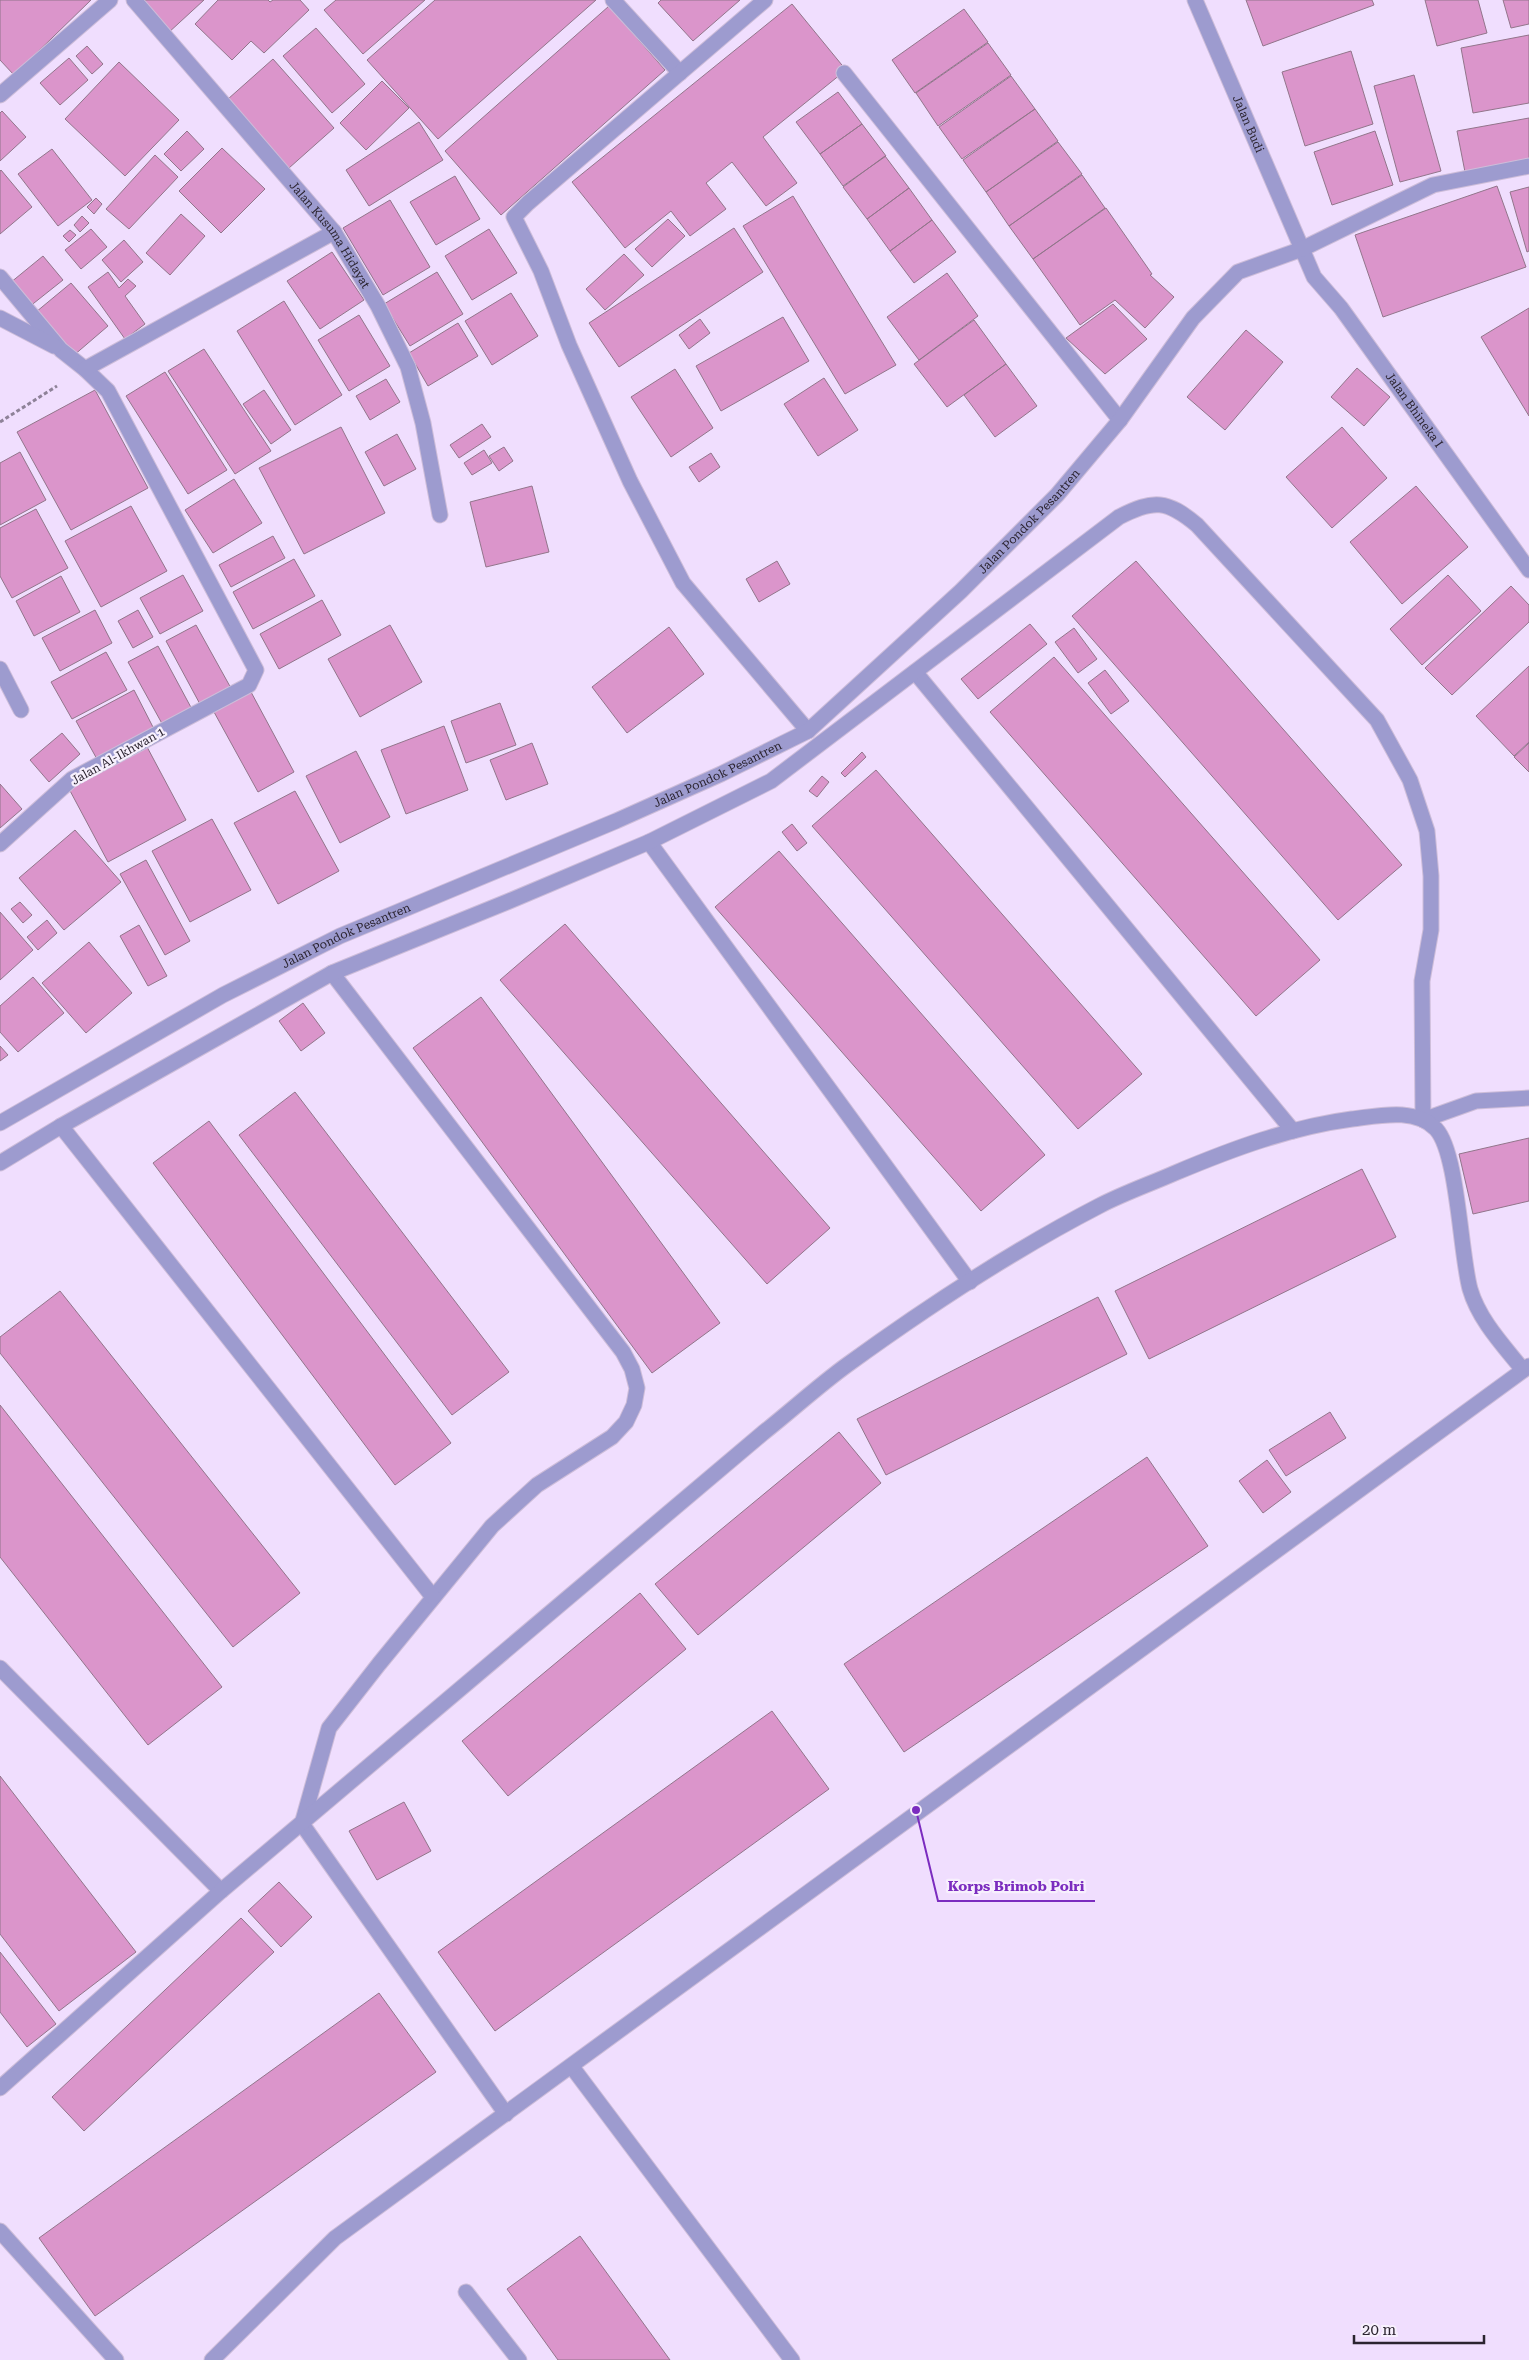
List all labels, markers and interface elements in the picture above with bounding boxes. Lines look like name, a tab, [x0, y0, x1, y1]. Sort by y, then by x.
street label: Jalan Budi	[1230, 93, 1267, 155]
street label: Jalan Kusuma Hidayat	[286, 178, 373, 291]
street label: Jalan Bhineka I	[1382, 370, 1446, 450]
street label: Jalan Pondok Pesantren	[975, 466, 1083, 577]
street label: Jalan Al-Ikhwan 1	[69, 724, 167, 788]
street label: Jalan Pondok Pesantren	[651, 738, 784, 810]
street label: Jalan Pondok Pesantren	[280, 900, 413, 971]
callout: Korps Brimob Polri	[938, 1872, 1095, 1901]
text: Korps Brimob Polri	[948, 1878, 1085, 1894]
scale bar	[1354, 2312, 1484, 2344]
text: 20 m	[1362, 2321, 1397, 2339]

